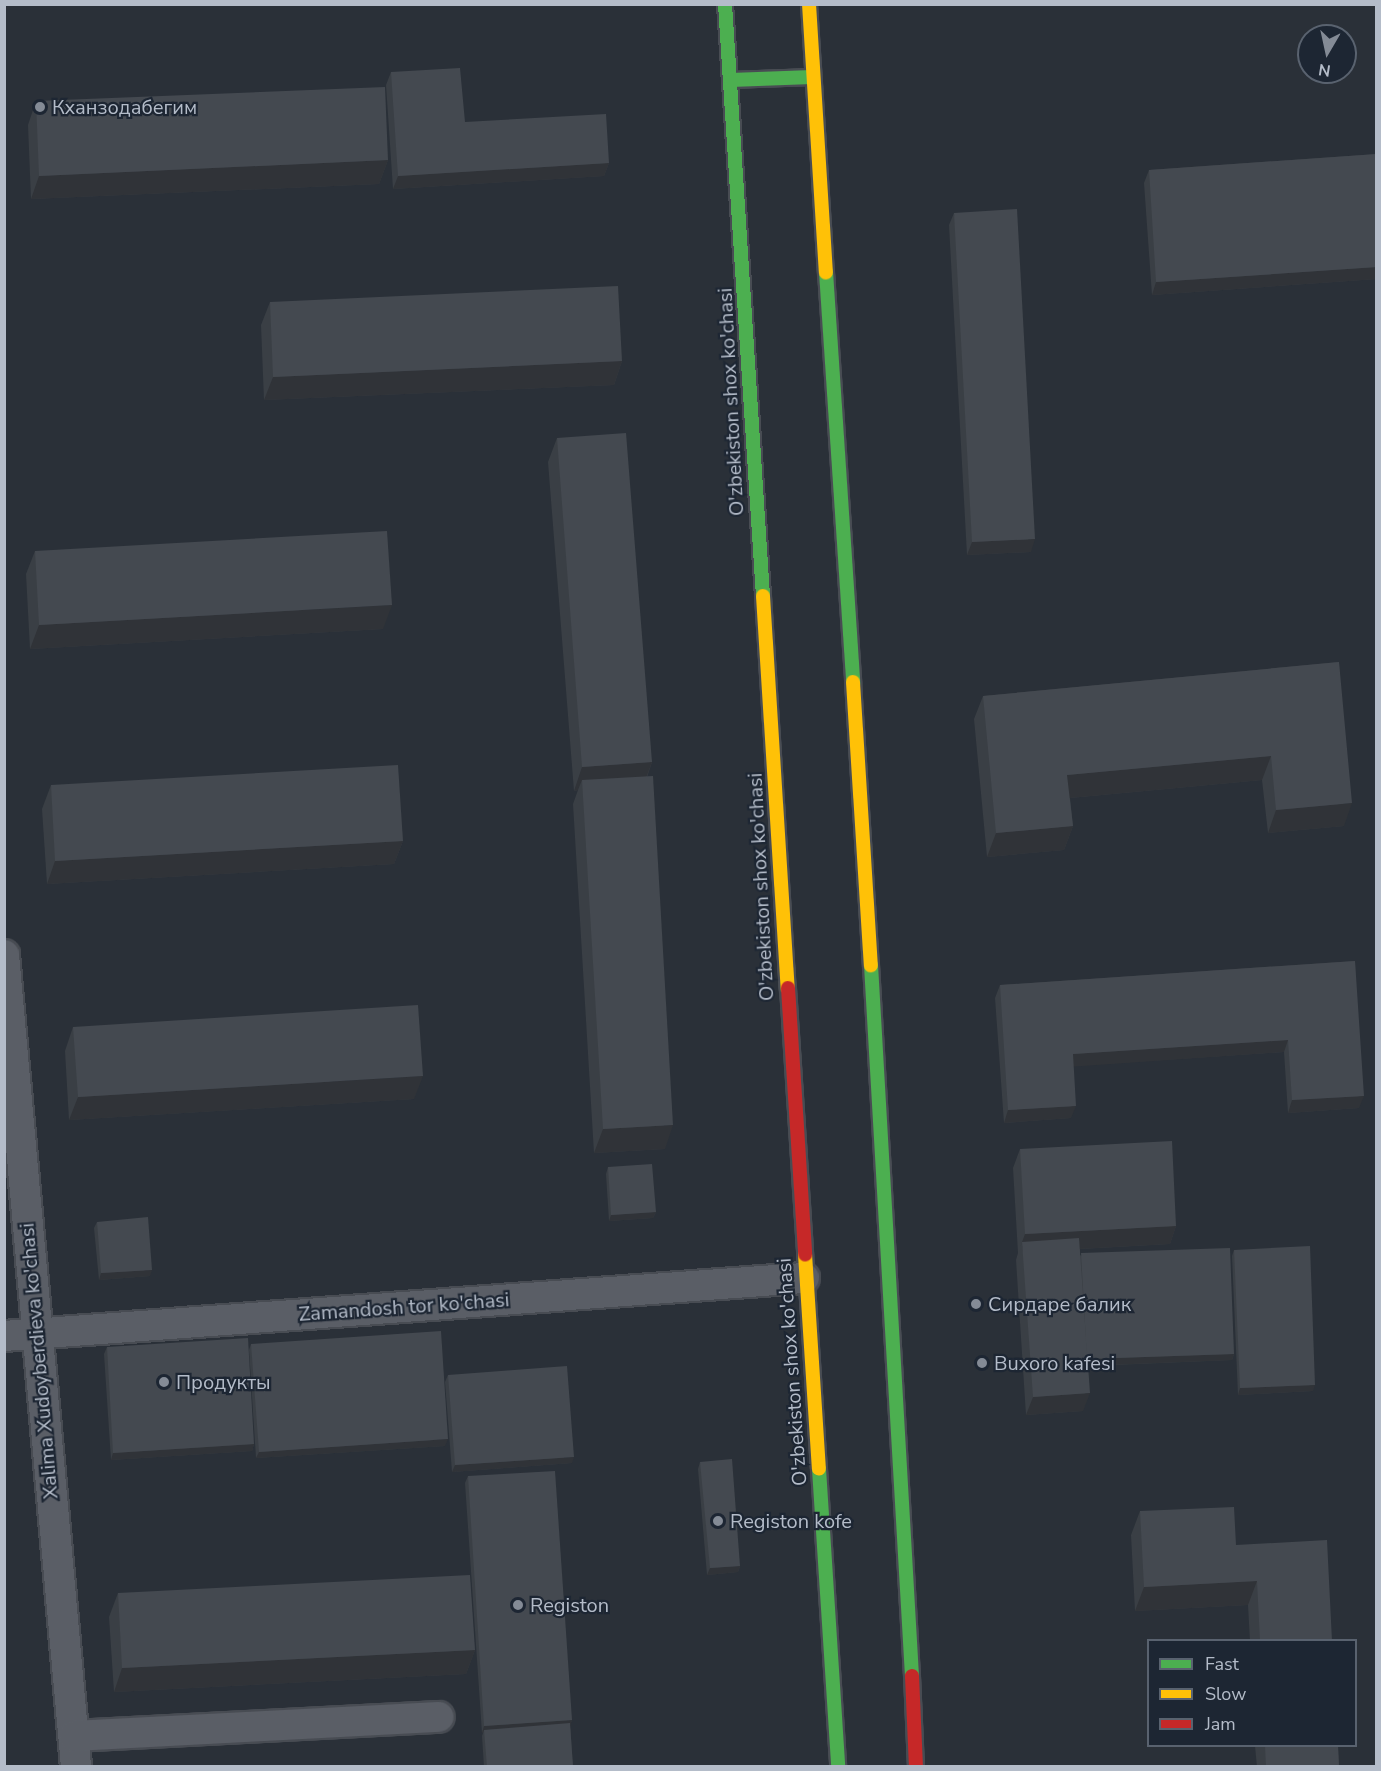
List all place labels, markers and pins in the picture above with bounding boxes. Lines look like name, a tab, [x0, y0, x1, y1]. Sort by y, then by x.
place label: Кханзодабегим	[52, 95, 197, 119]
marker: Кханзодабегим	[33, 100, 47, 114]
place label: Сирдаре балик	[988, 1292, 1131, 1316]
marker: Сирдаре балик	[969, 1297, 983, 1311]
place label: Buxoro kafesi	[994, 1351, 1115, 1375]
marker: Buxoro kafesi	[975, 1356, 989, 1370]
place label: Продукты	[176, 1370, 271, 1394]
marker: Продукты	[157, 1375, 171, 1389]
place label: Registon kofe	[730, 1509, 852, 1533]
marker: Registon kofe	[711, 1514, 725, 1528]
place label: Registon	[530, 1593, 609, 1617]
marker: Registon	[511, 1598, 525, 1612]

